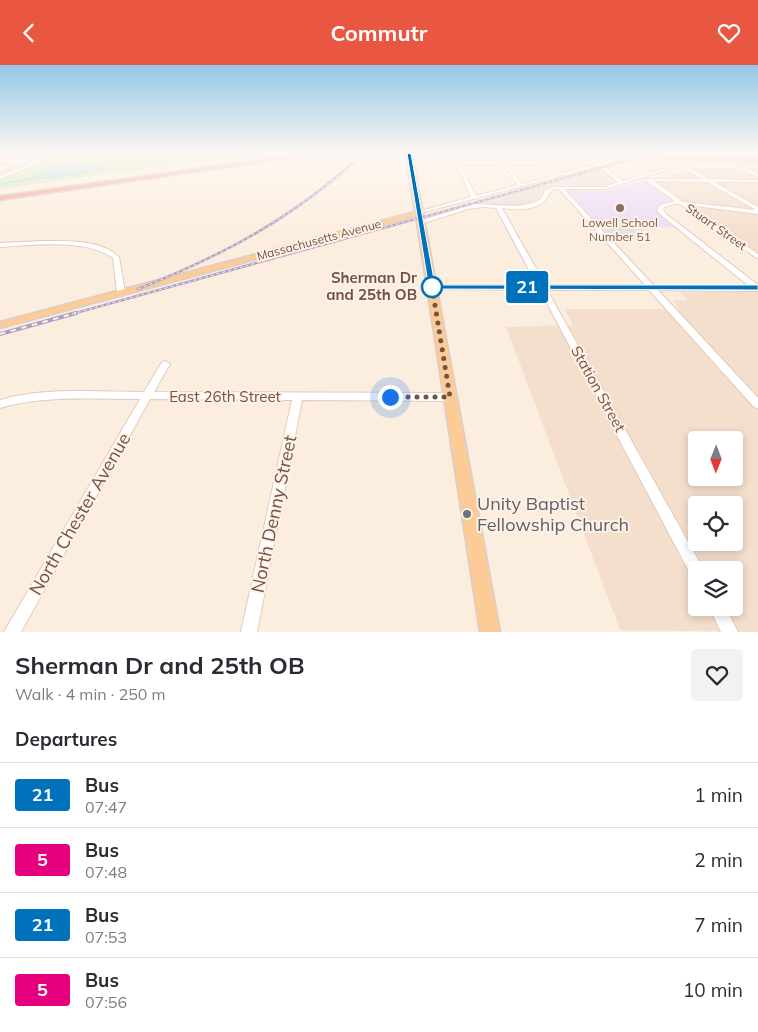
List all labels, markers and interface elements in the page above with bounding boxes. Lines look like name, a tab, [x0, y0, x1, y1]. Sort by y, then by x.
icon: back	[15, 19, 43, 47]
text: Commutr	[331, 19, 427, 47]
icon: heart	[715, 19, 743, 47]
street label: Stuart Street	[683, 200, 750, 253]
marker: Lowell School Number 51	[614, 202, 626, 214]
place label: Lowell School Number 51	[582, 215, 658, 244]
street label: Massachusetts Avenue	[255, 216, 383, 263]
place label: Sherman Dr and 25th OB	[326, 268, 417, 304]
line badge: 21	[504, 271, 550, 303]
text: 21	[516, 275, 538, 298]
marker: Sherman Dr and 25th OB	[421, 276, 443, 298]
street label: Station Street	[567, 343, 630, 435]
your location	[378, 385, 403, 410]
street label: East 26th Street	[169, 387, 281, 406]
street label: North Chester Avenue	[24, 428, 135, 599]
north arrow	[688, 431, 742, 486]
map controls	[688, 431, 743, 616]
street label: North Denny Street	[246, 433, 301, 595]
place label: Unity Baptist Fellowship Church	[477, 492, 629, 536]
button: locate	[688, 496, 743, 551]
marker: Unity Baptist Fellowship Church	[461, 508, 473, 520]
button: layers	[688, 561, 743, 616]
button: heart	[691, 649, 743, 701]
text: Sherman Dr and 25th OB	[15, 650, 305, 680]
text: Walk · 4 min · 250 m	[15, 684, 166, 704]
text: Departures	[15, 727, 117, 751]
text: Bus	[85, 773, 119, 797]
text: 21	[32, 783, 53, 806]
text: 1 min	[694, 783, 743, 807]
text: 07:47	[85, 797, 127, 817]
text: Bus	[85, 838, 119, 862]
text: 5	[37, 848, 48, 871]
text: 2 min	[694, 848, 743, 872]
text: 07:48	[85, 862, 127, 882]
text: Bus	[85, 903, 119, 927]
text: 21	[32, 913, 53, 936]
text: 7 min	[694, 913, 743, 937]
text: 07:53	[85, 927, 127, 947]
text: Bus	[85, 968, 119, 992]
text: 5	[37, 978, 48, 1001]
text: 10 min	[683, 978, 743, 1002]
text: 07:56	[85, 992, 127, 1012]

